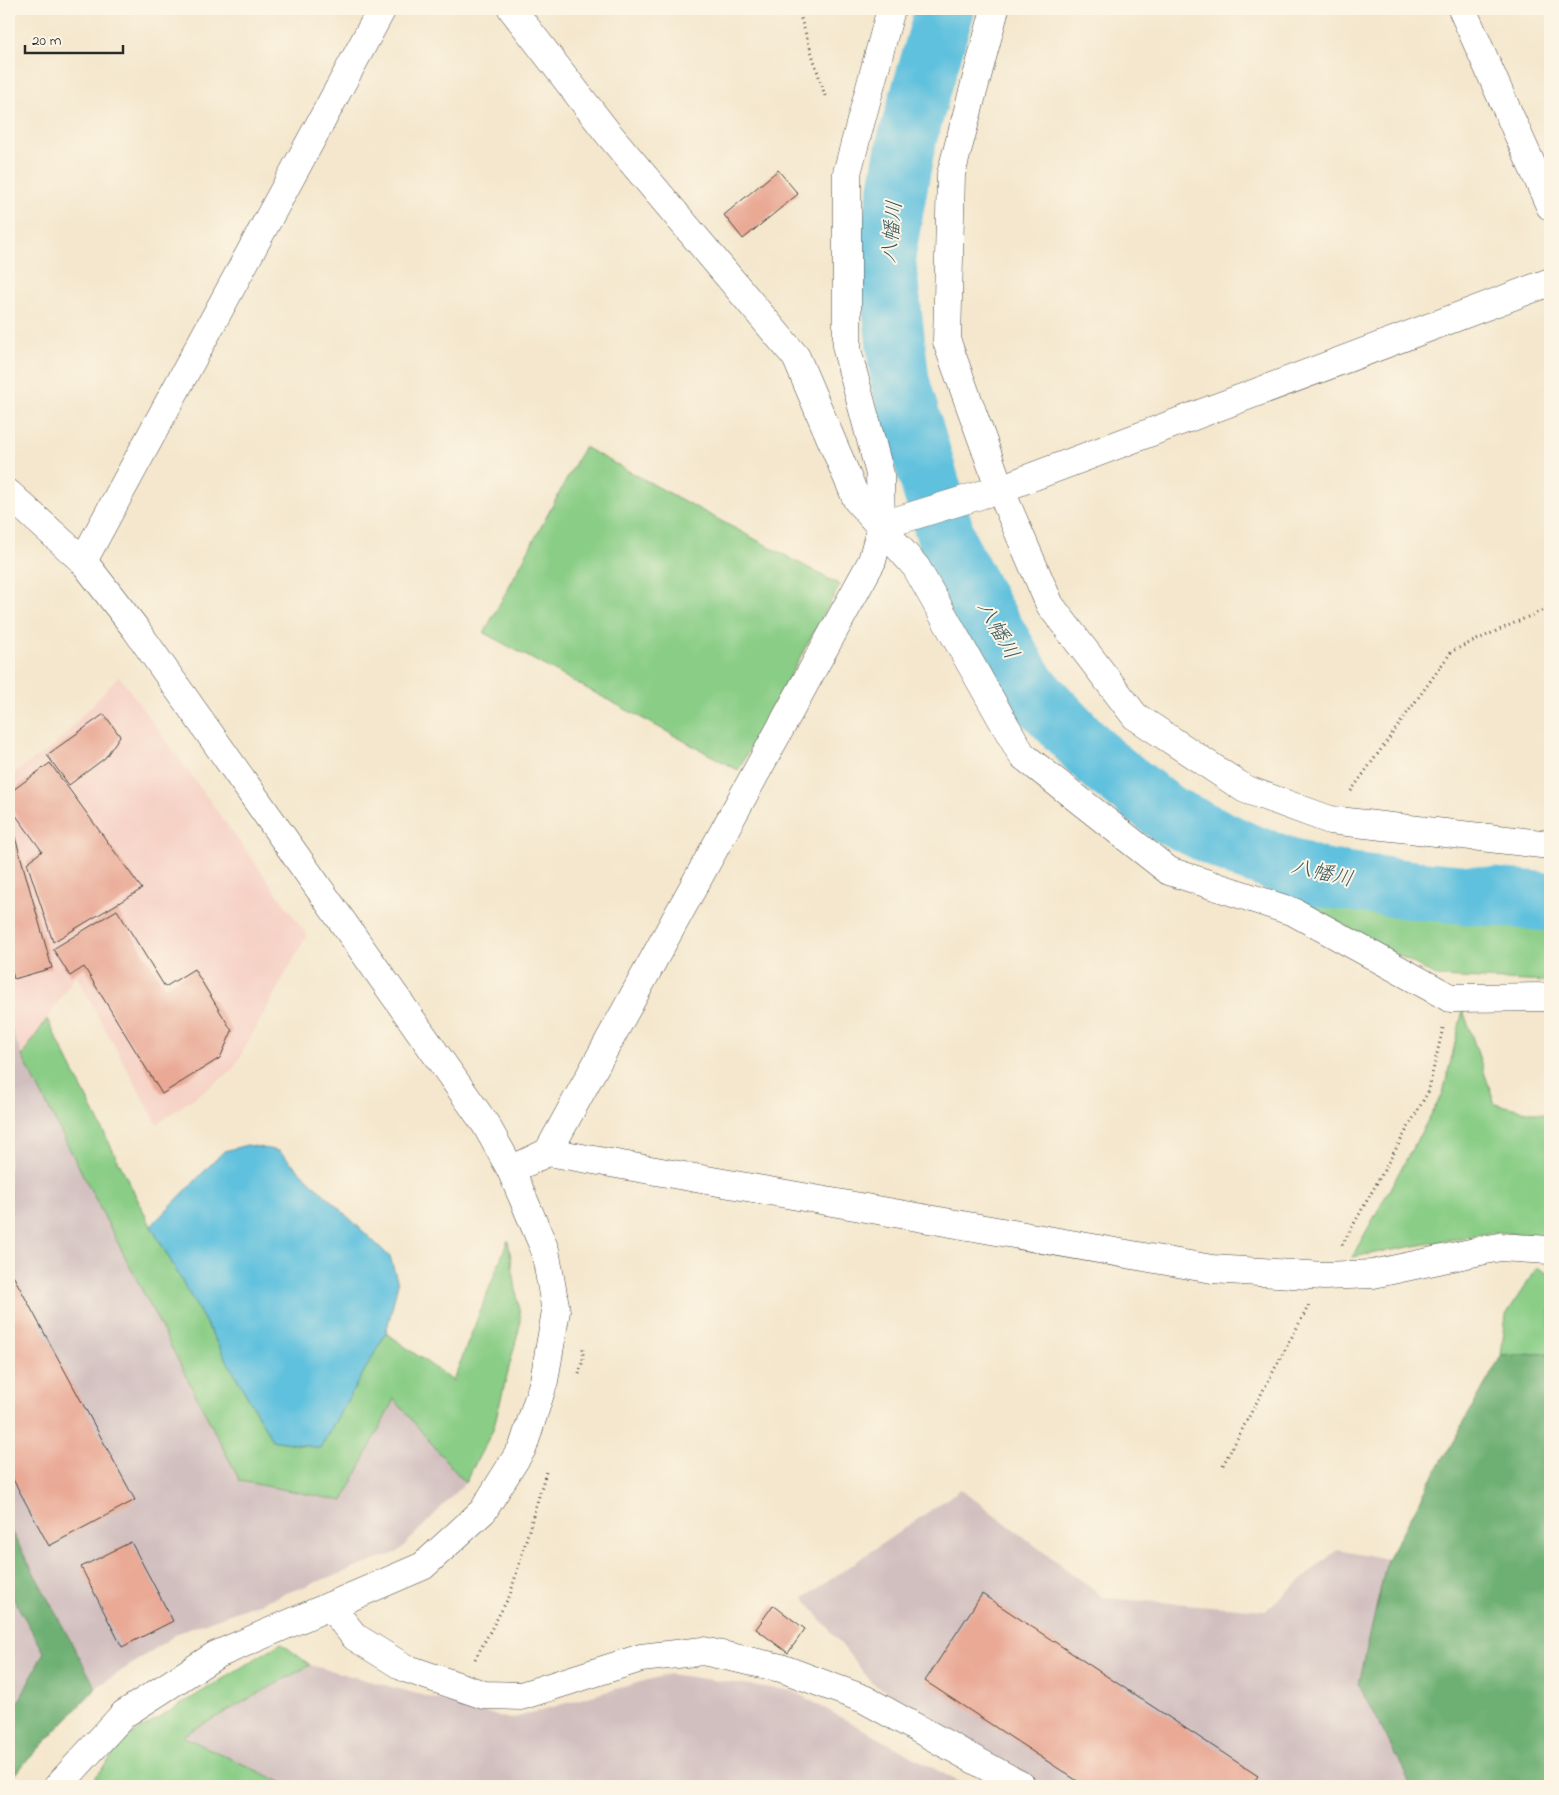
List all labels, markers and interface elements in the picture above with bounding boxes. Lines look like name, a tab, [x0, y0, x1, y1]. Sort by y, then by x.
scale bar	[25, 22, 122, 54]
text: 20 m	[32, 30, 62, 52]
water label: 八幡川	[875, 199, 911, 265]
water label: 八幡川	[969, 596, 1025, 666]
water label: 八幡川	[1288, 852, 1356, 896]

